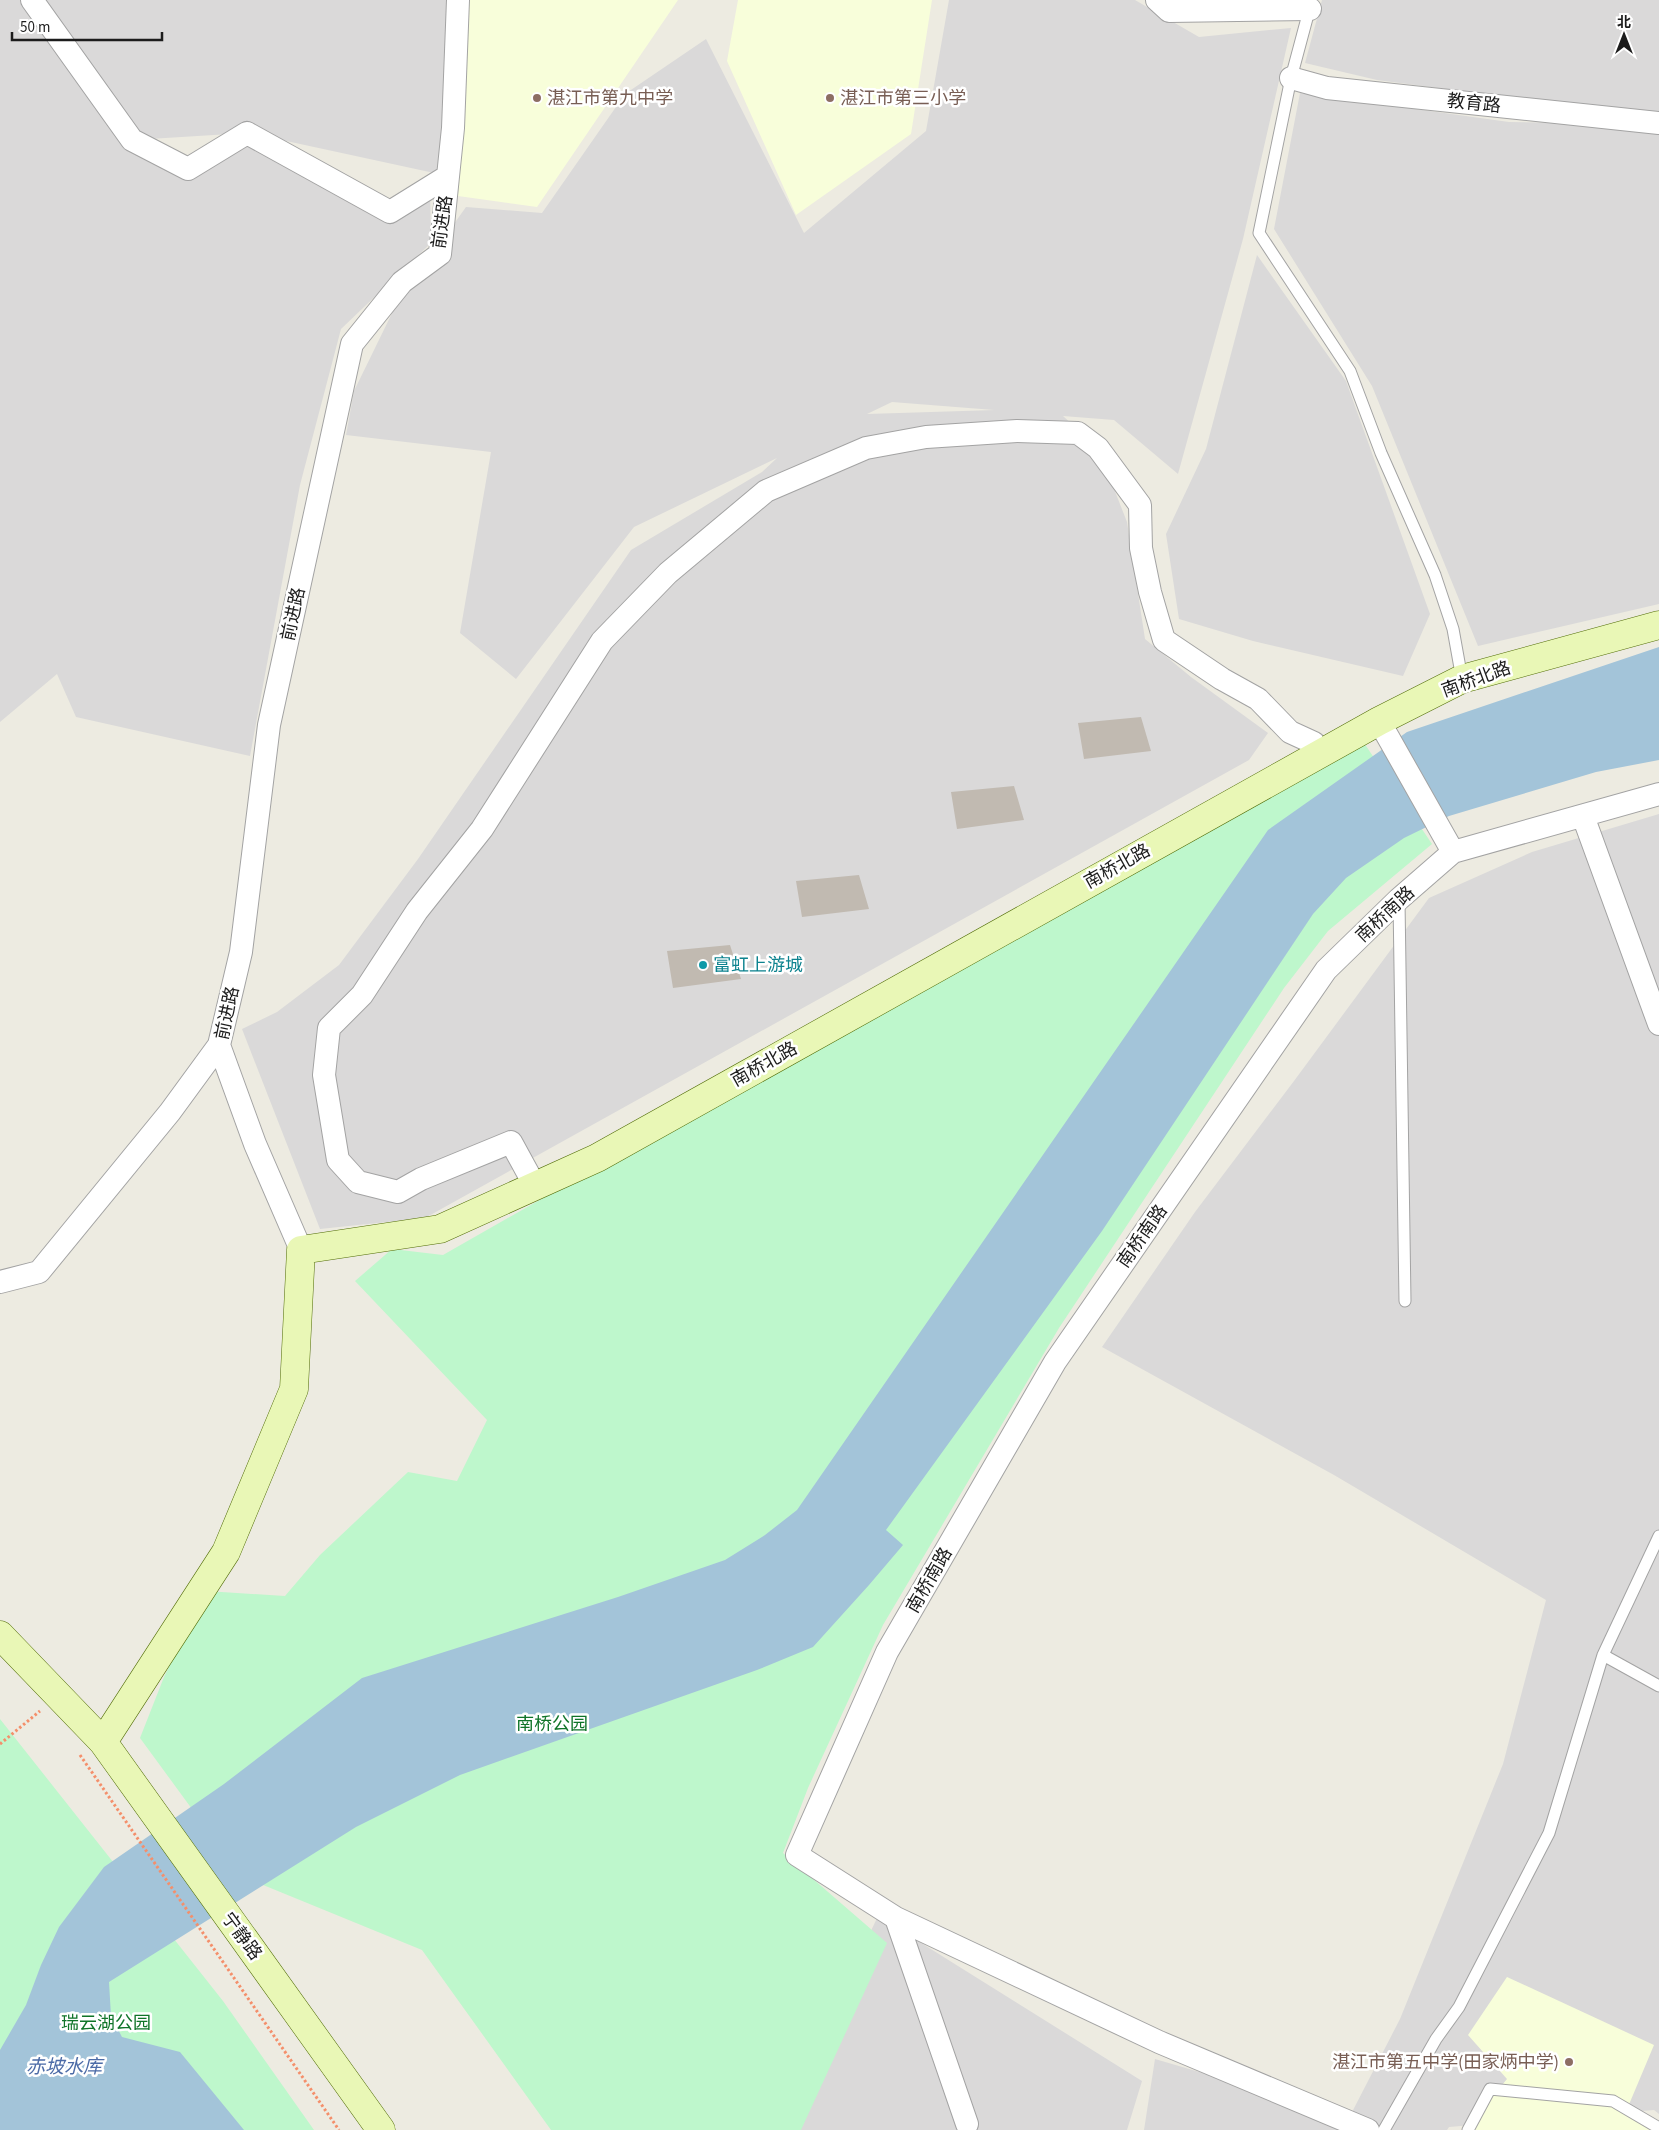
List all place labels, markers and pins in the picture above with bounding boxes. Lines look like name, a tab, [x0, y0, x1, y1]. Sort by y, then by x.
place label: 湛江市第九中学	[547, 86, 673, 111]
place label: 湛江市第三小学	[840, 86, 966, 111]
marker: 湛江市第九中学	[531, 92, 543, 104]
marker: 湛江市第三小学	[824, 92, 836, 104]
place label: 富虹上游城	[713, 953, 803, 978]
marker: 富虹上游城	[697, 959, 709, 971]
place label: 湛江市第五中学(田家炳中学)	[1332, 2050, 1559, 2075]
marker: 湛江市第五中学(田家炳中学)	[1563, 2056, 1575, 2068]

